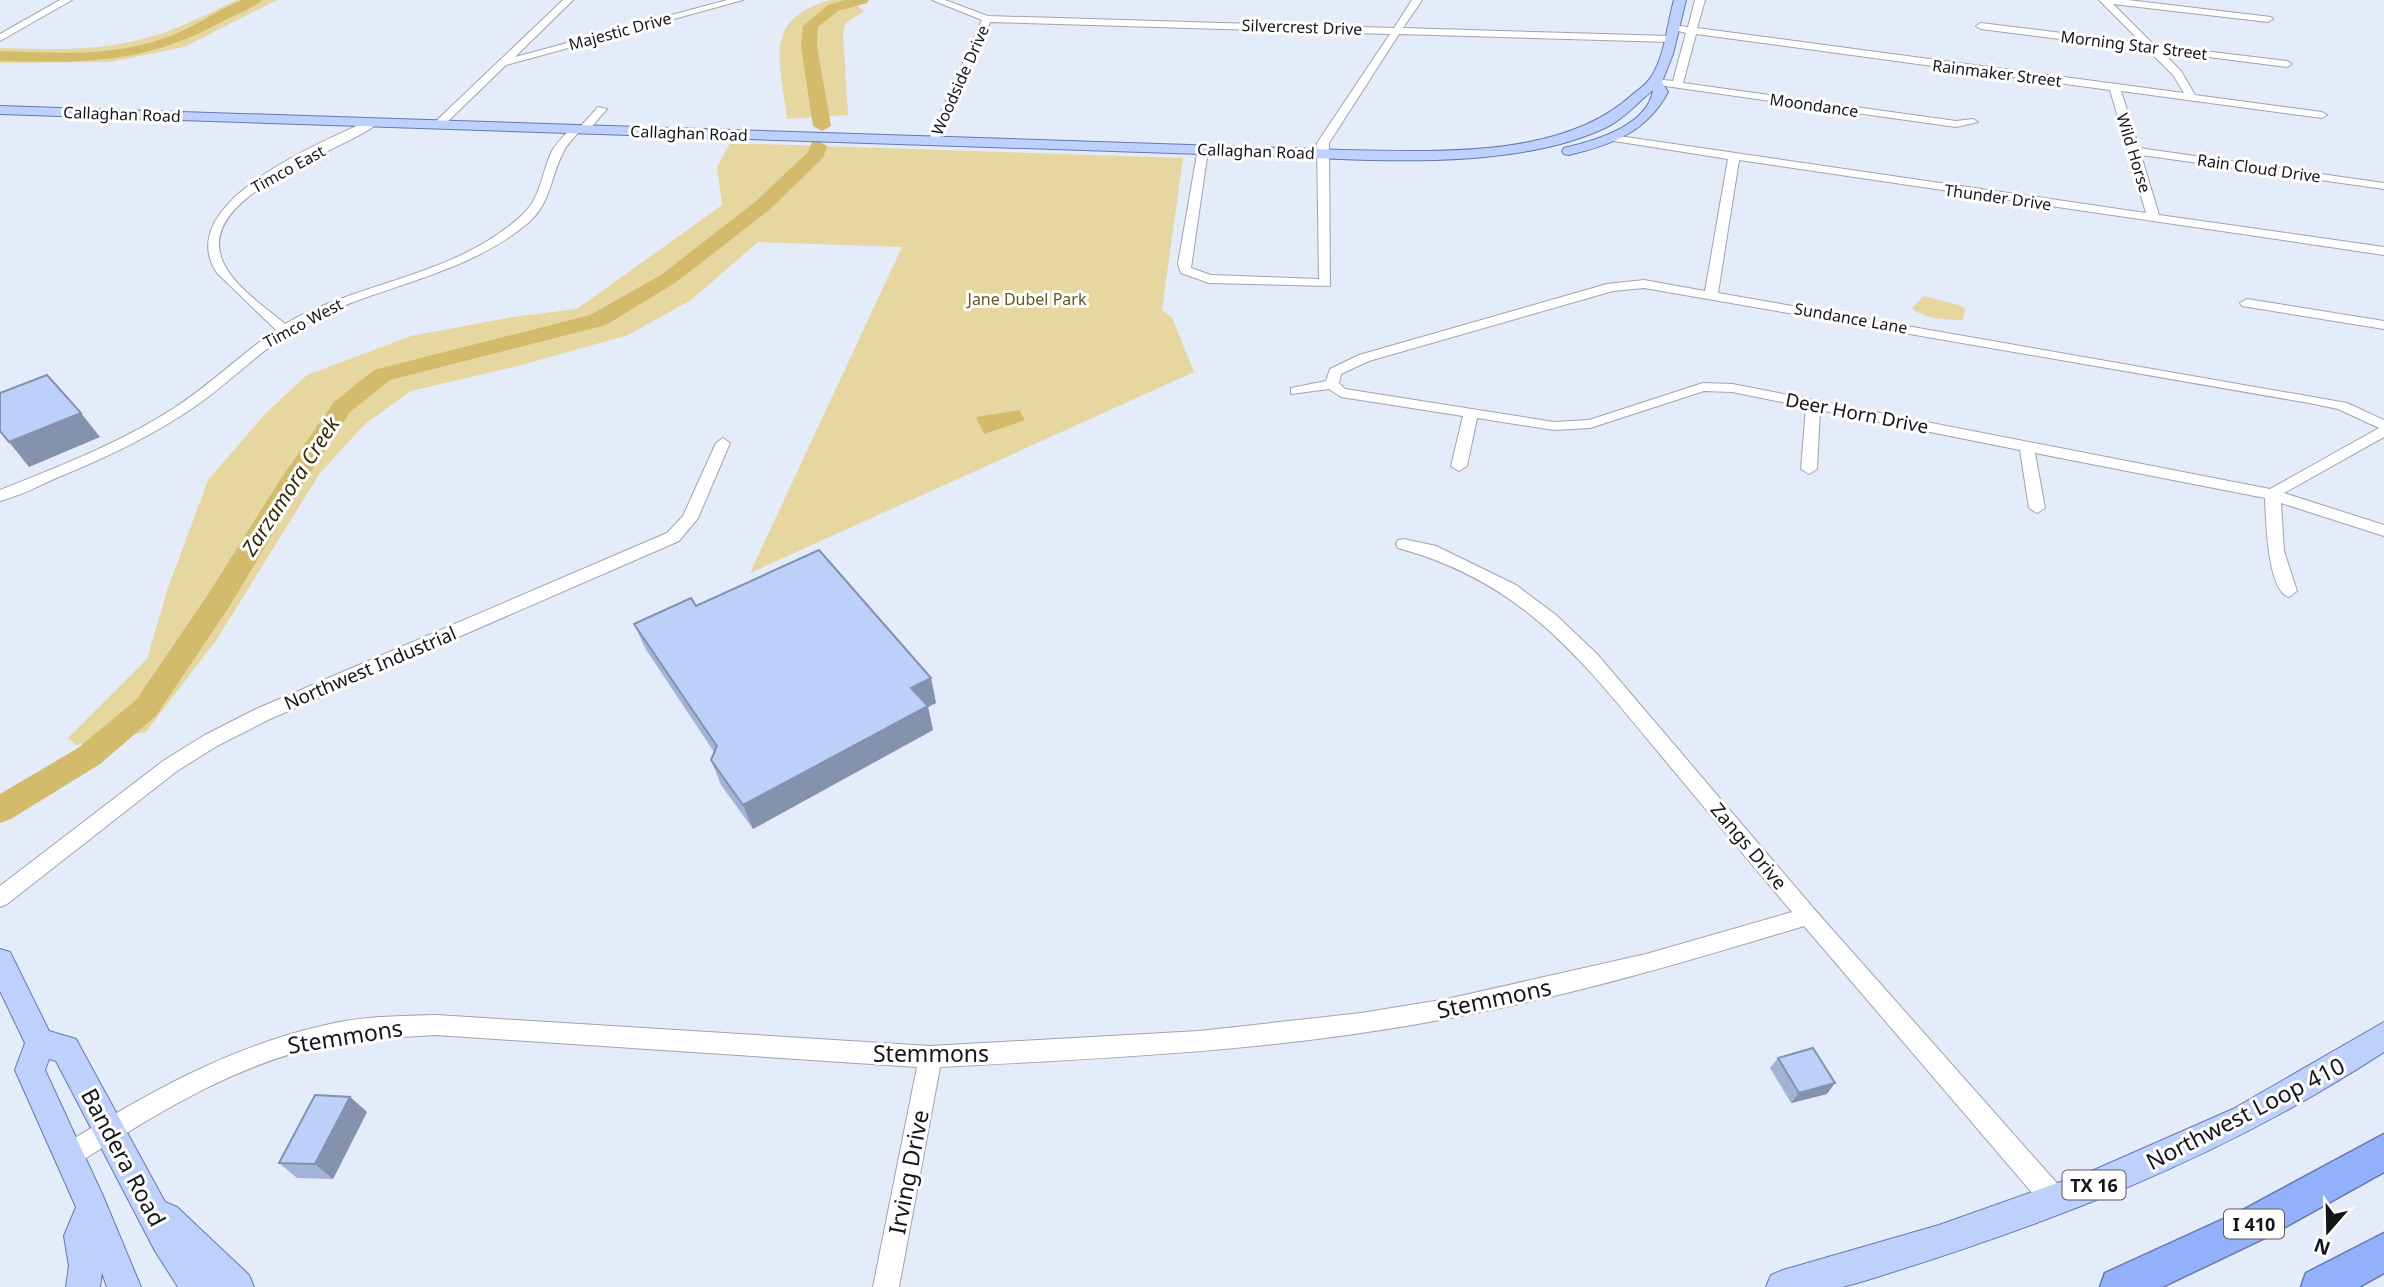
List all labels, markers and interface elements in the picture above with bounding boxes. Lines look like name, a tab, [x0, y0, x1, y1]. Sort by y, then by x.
street label: Majestic Drive	[566, 7, 674, 55]
street label: Silvercrest Drive	[1241, 14, 1363, 40]
street label: Woodside Drive	[926, 22, 994, 138]
street label: Morning Star Street	[2059, 25, 2209, 65]
street label: Rainmaker Street	[1931, 54, 2063, 92]
street label: Moondance	[1768, 88, 1860, 122]
street label: Callaghan Road	[63, 101, 181, 127]
street label: Wild Horse	[2111, 111, 2157, 195]
street label: Callaghan Road	[630, 120, 748, 146]
street label: Callaghan Road	[1197, 138, 1315, 164]
street label: Timco East	[247, 140, 329, 198]
street label: Rain Cloud Drive	[2196, 148, 2322, 188]
street label: Thunder Drive	[1943, 179, 2053, 215]
park label: Jane Dubel Park	[966, 288, 1087, 310]
street label: Timco West	[260, 293, 347, 353]
street label: Sundance Lane	[1793, 297, 1909, 339]
street label: Deer Horn Drive	[1783, 386, 1931, 440]
water label: Zarzamora Creek	[234, 410, 346, 561]
street label: Northwest Industrial	[280, 620, 460, 716]
street label: Zangs Drive	[1705, 797, 1793, 895]
street label: Stemmons	[1434, 970, 1554, 1026]
street label: Stemmons	[285, 1011, 405, 1061]
street label: Stemmons	[873, 1037, 989, 1069]
street label: Northwest Loop 410	[2140, 1049, 2350, 1177]
street label: Bandera Road	[74, 1082, 174, 1232]
street label: Irving Drive	[880, 1107, 936, 1237]
road number: TX 16	[2062, 1170, 2126, 1200]
north arrow	[2293, 1196, 2363, 1266]
road number: I 410	[2224, 1210, 2284, 1238]
text: N	[2310, 1232, 2334, 1262]

